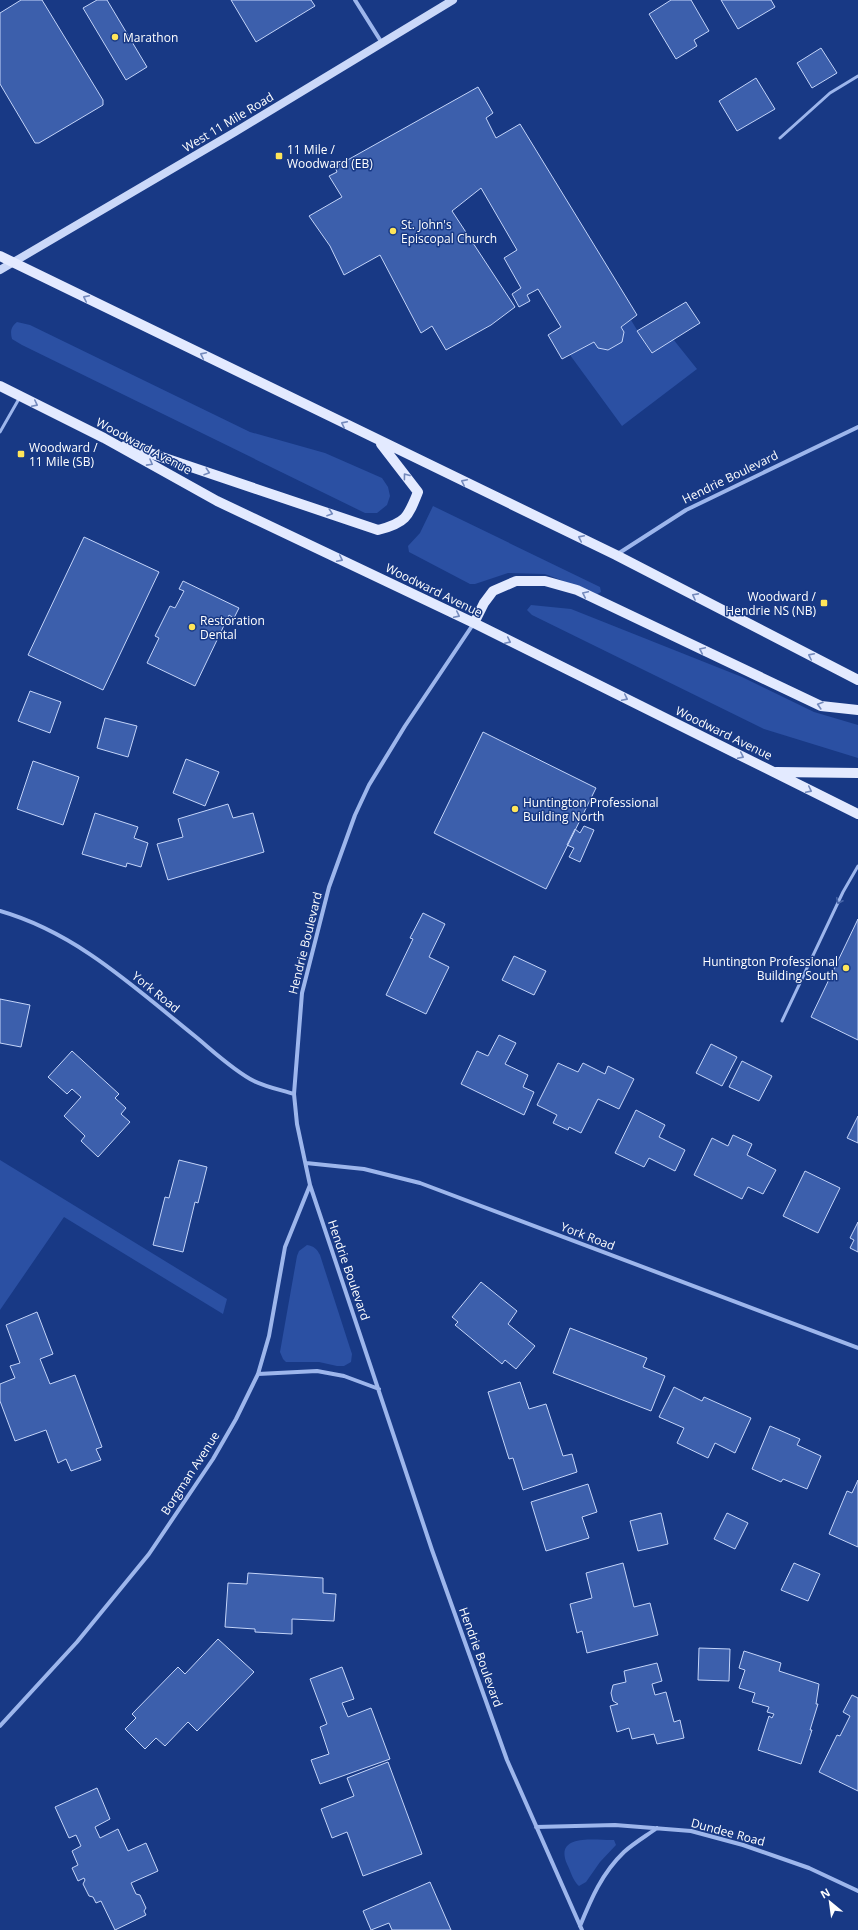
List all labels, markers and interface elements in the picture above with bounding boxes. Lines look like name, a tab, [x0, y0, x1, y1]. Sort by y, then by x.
place label: Marathon	[123, 29, 178, 46]
marker: Marathon	[110, 32, 120, 42]
street label: West 11 Mile Road	[179, 88, 277, 156]
place label: 11 Mile / Woodward (EB)	[287, 141, 373, 172]
marker: 11 Mile / Woodward (EB)	[274, 151, 284, 161]
place label: St. John's Episcopal Church	[401, 216, 497, 247]
marker: St. John's Episcopal Church	[388, 226, 398, 236]
one-way arrow	[83, 295, 91, 303]
one-way arrow	[200, 352, 208, 360]
one-way arrow	[31, 399, 38, 406]
street label: Woodward Avenue	[93, 414, 195, 479]
one-way arrow	[341, 421, 348, 429]
place label: Woodward / 11 Mile (SB)	[29, 439, 98, 470]
street label: Hendrie Boulevard	[679, 446, 781, 508]
marker: Woodward / 11 Mile (SB)	[16, 449, 26, 459]
one-way arrow	[146, 459, 153, 466]
one-way arrow	[203, 467, 210, 476]
one-way arrow	[404, 474, 411, 481]
one-way arrow	[461, 479, 468, 487]
one-way arrow	[327, 508, 334, 517]
one-way arrow	[578, 535, 585, 543]
one-way arrow	[335, 554, 343, 562]
street label: Woodward Avenue	[383, 559, 486, 621]
place label: Woodward / Hendrie NS (NB)	[725, 588, 817, 619]
one-way arrow	[581, 591, 589, 599]
one-way arrow	[692, 594, 699, 601]
marker: Woodward / Hendrie NS (NB)	[819, 598, 829, 608]
one-way arrow	[453, 610, 460, 618]
place label: Restoration Dental	[200, 612, 265, 643]
marker: Restoration Dental	[187, 622, 197, 632]
one-way arrow	[504, 636, 512, 643]
one-way arrow	[699, 647, 706, 655]
one-way arrow	[807, 654, 815, 661]
one-way arrow	[621, 693, 628, 701]
one-way arrow	[816, 701, 823, 710]
street label: Woodward Avenue	[673, 702, 776, 764]
one-way arrow	[737, 751, 745, 759]
one-way arrow	[805, 785, 813, 792]
place label: Huntington Professional Building North	[523, 794, 659, 825]
marker: Huntington Professional Building North	[510, 804, 520, 814]
street label: Hendrie Boulevard	[284, 890, 326, 996]
one-way arrow	[836, 896, 844, 904]
place label: Huntington Professional Building South	[702, 953, 838, 984]
marker: Huntington Professional Building South	[841, 963, 851, 973]
street label: York Road	[129, 967, 183, 1017]
street label: Hendrie Boulevard	[324, 1218, 374, 1322]
street label: York Road	[558, 1218, 618, 1254]
street label: Borgman Avenue	[157, 1428, 224, 1518]
street label: Hendrie Boulevard	[455, 1605, 507, 1709]
street label: Dundee Road	[689, 1814, 767, 1850]
north arrow	[810, 1882, 850, 1922]
text: N	[817, 1884, 832, 1902]

